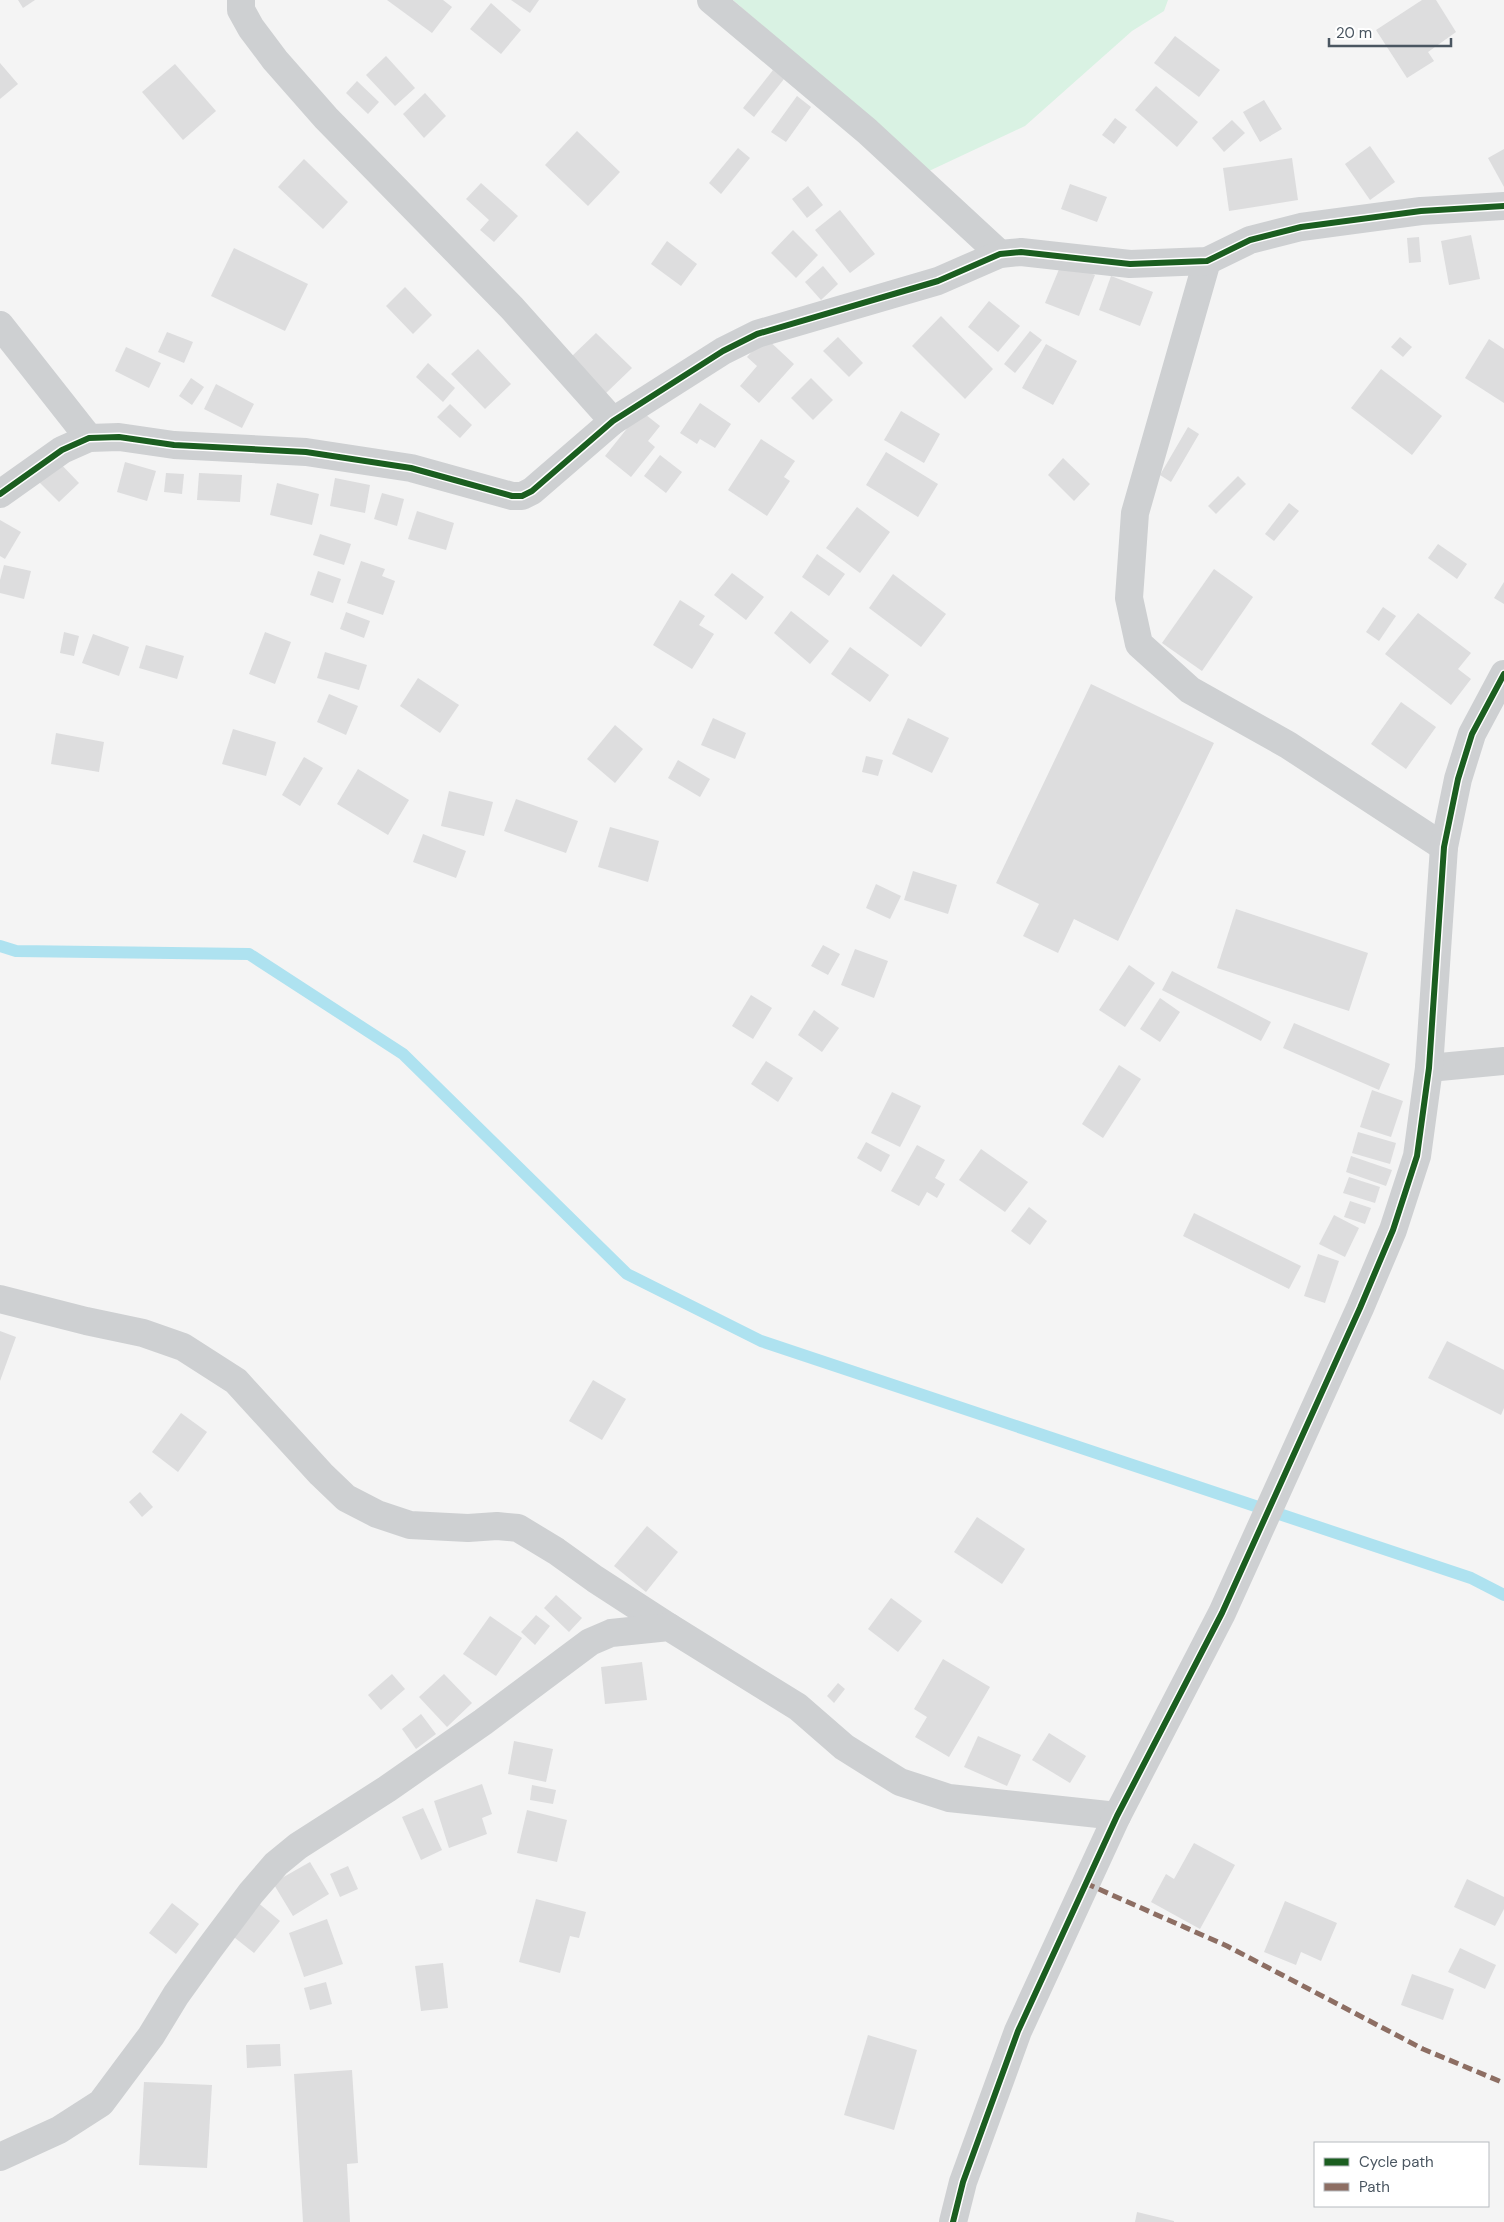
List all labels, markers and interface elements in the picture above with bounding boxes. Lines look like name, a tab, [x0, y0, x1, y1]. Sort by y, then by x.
scale bar	[1329, 15, 1452, 47]
text: 20 m	[1336, 23, 1372, 43]
legend	[1314, 2142, 1489, 2207]
text: Cycle path	[1359, 2152, 1434, 2172]
text: Path	[1359, 2177, 1390, 2197]

